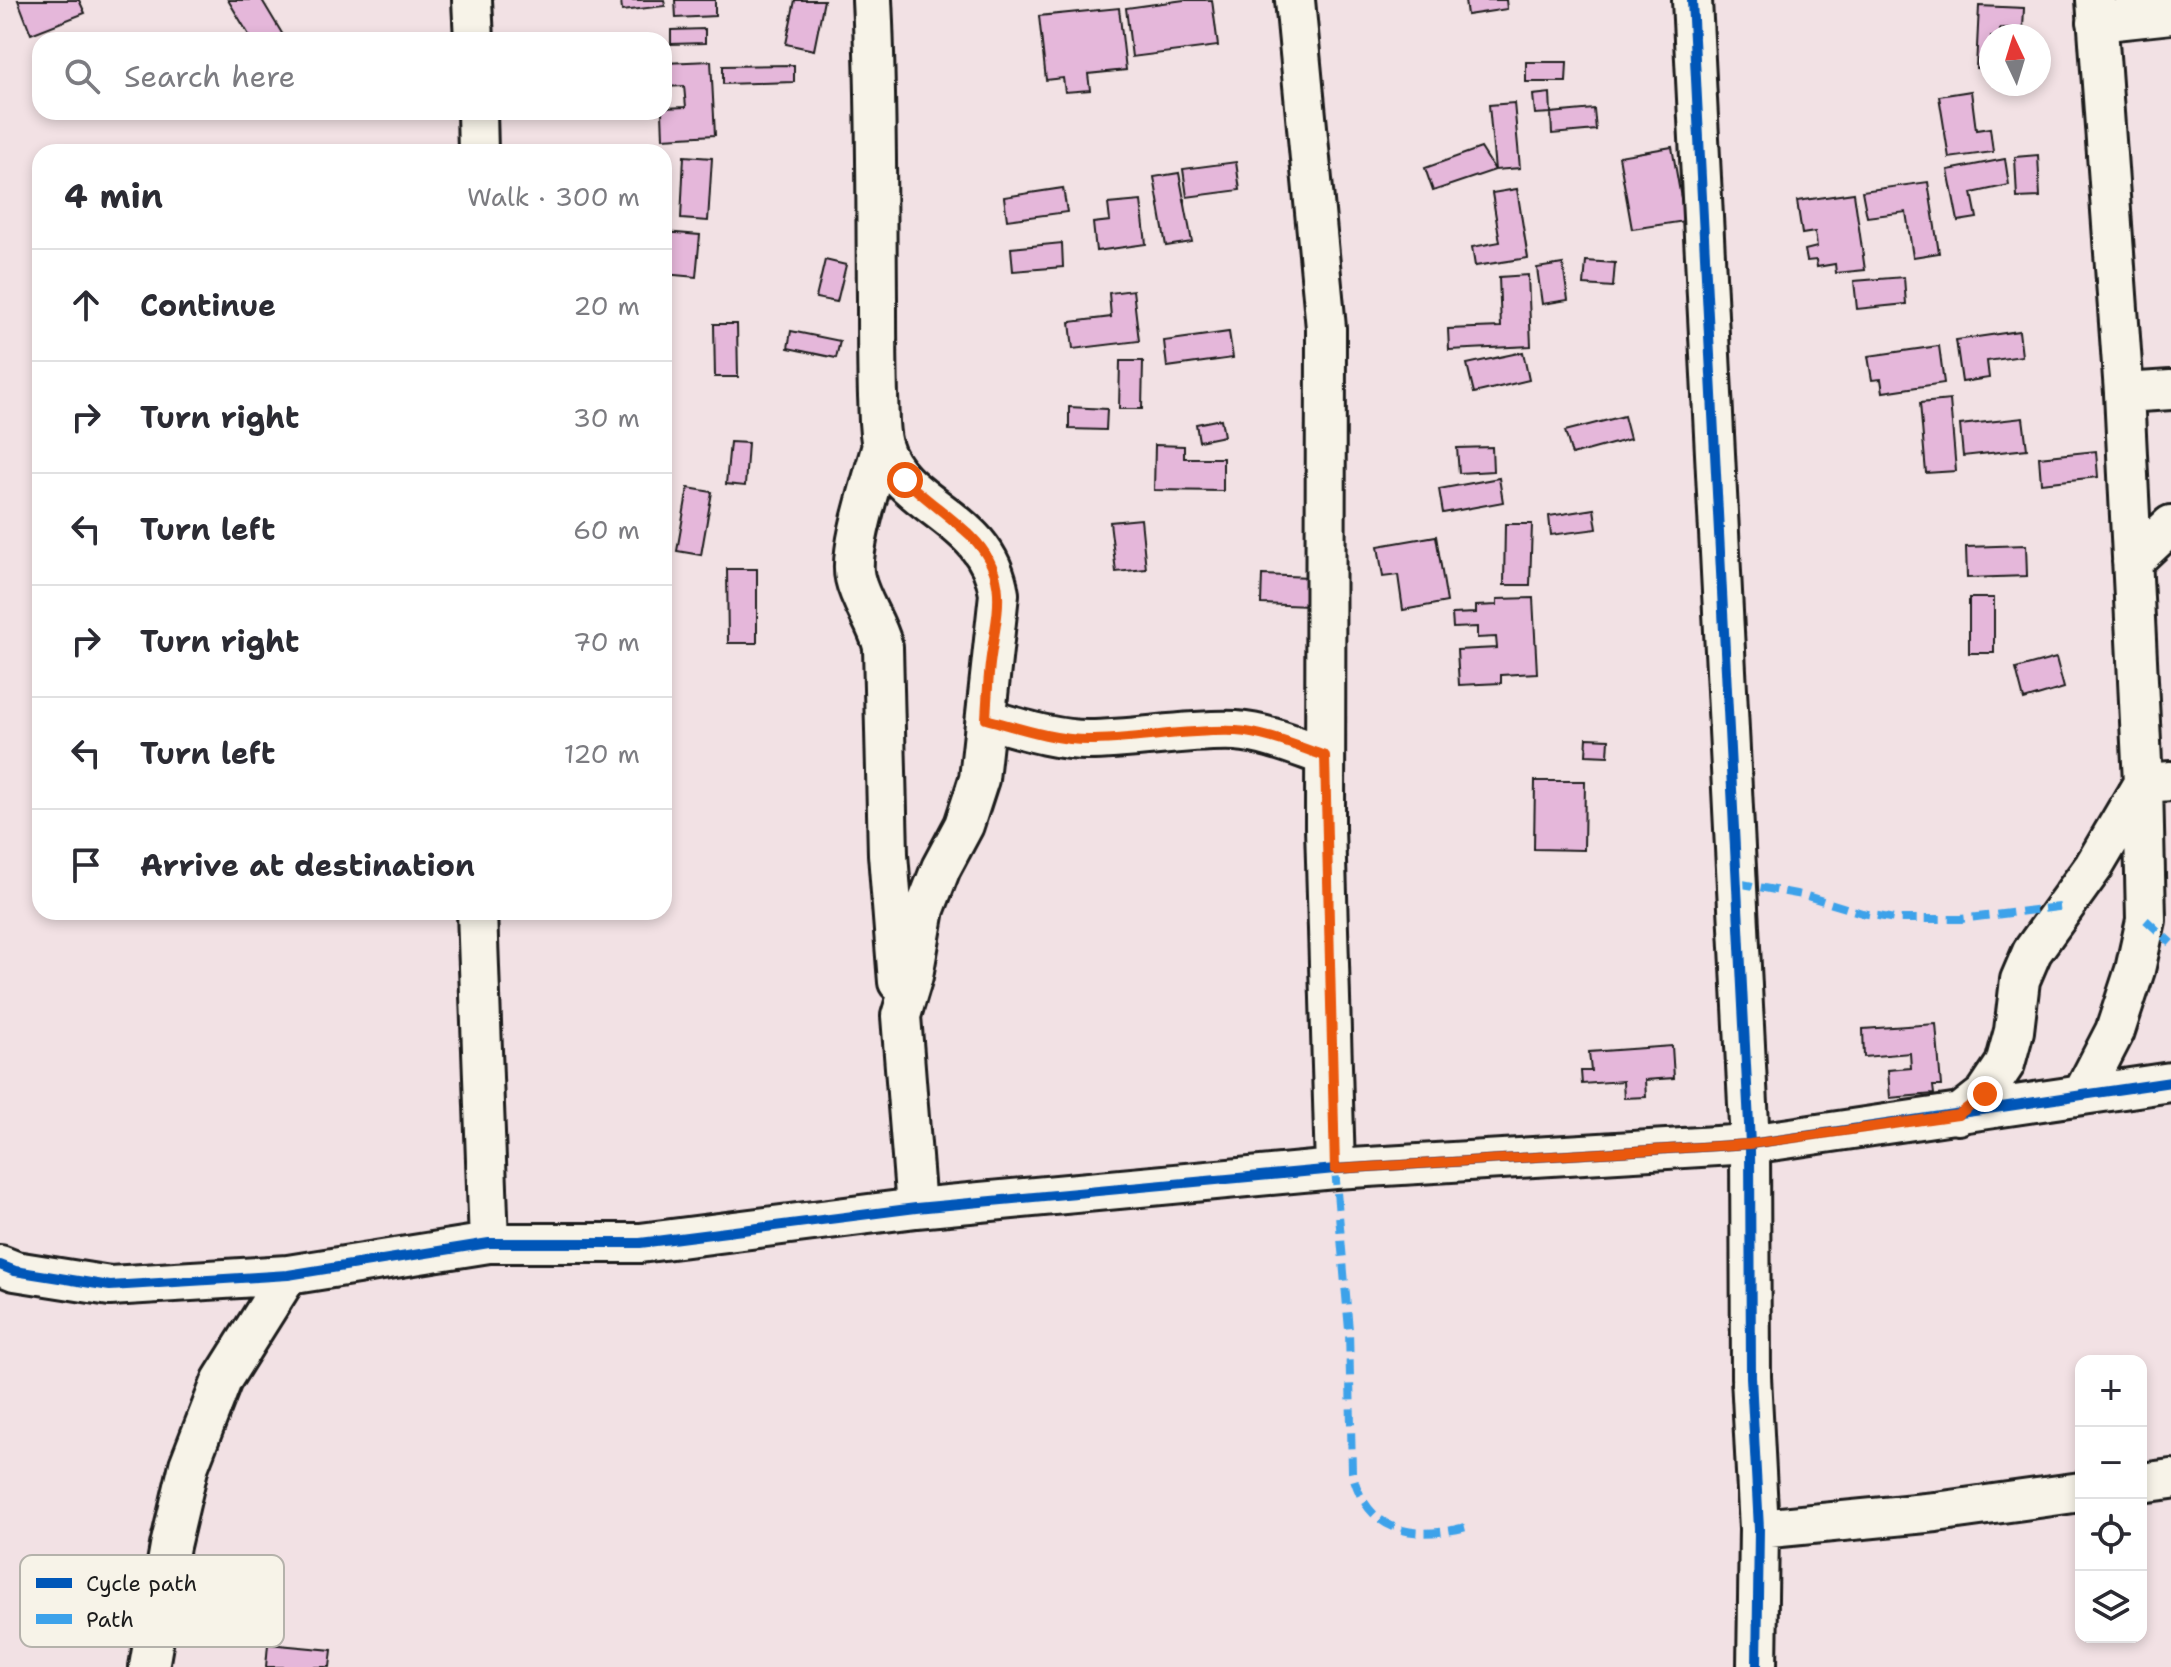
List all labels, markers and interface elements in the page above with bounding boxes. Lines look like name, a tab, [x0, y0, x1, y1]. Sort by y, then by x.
north arrow	[1979, 24, 2051, 96]
search box	[32, 32, 672, 120]
icon: search	[60, 54, 104, 98]
text: Search here	[124, 56, 295, 97]
text: 4 min	[64, 173, 163, 219]
text: Walk · 300 m	[467, 179, 640, 214]
icon: ahead	[64, 283, 108, 327]
text: Continue	[140, 285, 276, 326]
text: 20 m	[573, 288, 640, 323]
icon: right	[64, 395, 108, 439]
text: Turn right	[140, 397, 299, 438]
text: 30 m	[573, 400, 640, 435]
route start	[887, 462, 923, 498]
icon: left	[64, 507, 108, 551]
text: Turn left	[140, 509, 275, 550]
text: 60 m	[573, 512, 640, 547]
icon: right	[64, 619, 108, 663]
text: Turn right	[140, 621, 299, 662]
text: 70 m	[573, 624, 640, 659]
icon: left	[64, 731, 108, 775]
text: Turn left	[140, 733, 275, 774]
text: 120 m	[564, 736, 640, 771]
icon: arrive	[64, 843, 108, 887]
text: Arrive at destination	[140, 845, 475, 886]
route end	[1967, 1076, 2003, 1112]
map controls	[2075, 1355, 2147, 1643]
button: +	[2075, 1355, 2147, 1427]
button: −	[2075, 1427, 2147, 1499]
button: locate	[2075, 1499, 2147, 1571]
legend	[20, 1555, 284, 1647]
text: Cycle path	[86, 1569, 197, 1598]
button: layers	[2075, 1571, 2147, 1643]
text: Path	[86, 1605, 134, 1634]

